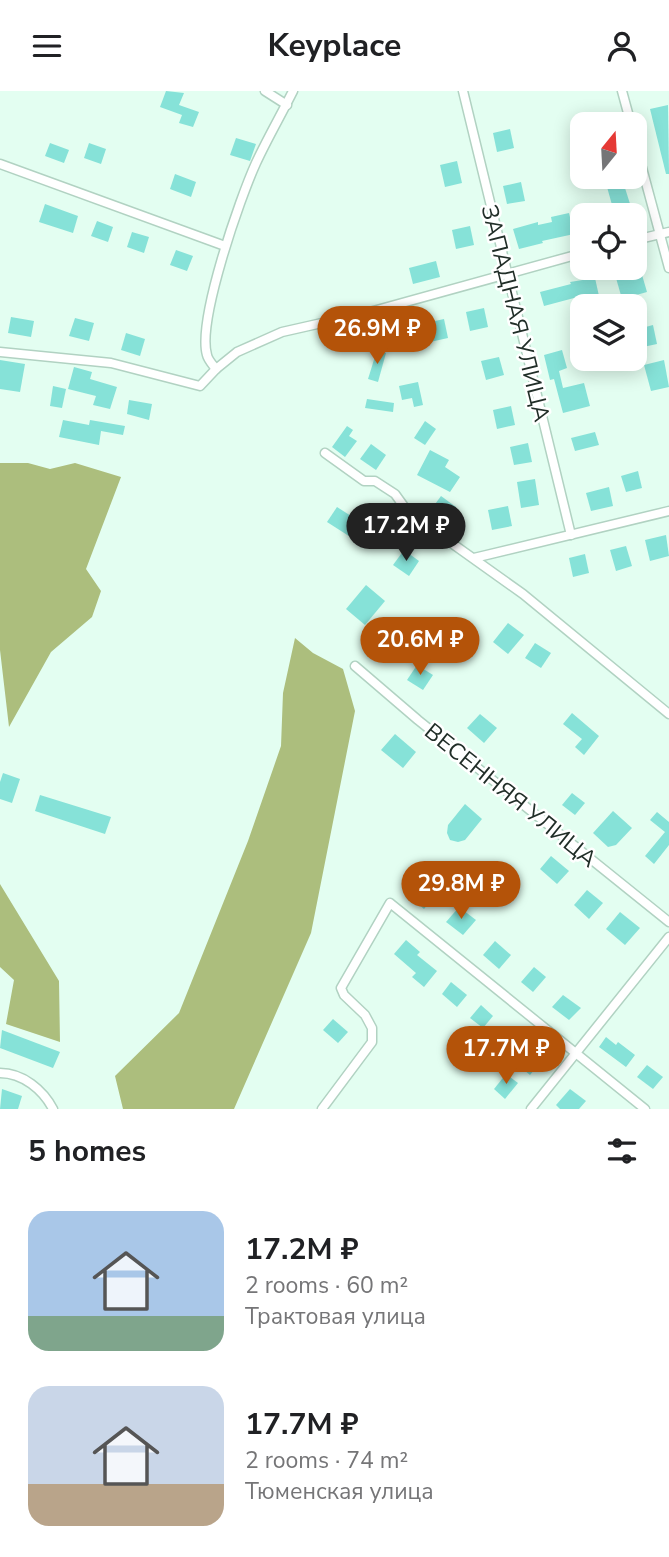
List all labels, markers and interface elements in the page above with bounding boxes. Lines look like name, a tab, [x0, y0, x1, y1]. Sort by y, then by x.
text: Keyplace	[268, 24, 401, 67]
icon: menu	[28, 27, 66, 65]
icon: person	[603, 27, 641, 65]
north arrow	[570, 112, 648, 189]
map controls	[570, 112, 647, 371]
street label: ЗАПАДНАЯ УЛИЦА	[474, 201, 558, 425]
button: locate	[570, 203, 647, 280]
button: layers	[570, 294, 647, 371]
pin: 26.9M ₽	[312, 307, 442, 366]
text: 26.9M ₽	[333, 313, 421, 344]
pin: 17.2M ₽	[341, 503, 471, 563]
text: 17.2M ₽	[362, 510, 450, 541]
pin: 20.6M ₽	[355, 617, 485, 677]
text: 20.6M ₽	[376, 624, 464, 655]
street label: ВЕСЕННЯЯ УЛИЦА	[418, 716, 604, 875]
pin: 29.8M ₽	[396, 861, 526, 921]
text: 29.8M ₽	[417, 868, 505, 899]
pin: 17.7M ₽	[441, 1027, 571, 1086]
text: 17.7M ₽	[462, 1033, 550, 1064]
text: 5 homes	[28, 1131, 146, 1172]
icon: filters	[603, 1132, 641, 1170]
text: 17.2M ₽	[245, 1229, 359, 1270]
icon: home	[84, 1239, 168, 1323]
text: 2 rooms · 60 m²	[245, 1270, 408, 1301]
text: Трактовая улица	[245, 1301, 426, 1332]
text: 17.7M ₽	[245, 1404, 359, 1445]
icon: home	[84, 1414, 168, 1498]
text: 2 rooms · 74 m²	[245, 1445, 408, 1476]
text: Тюменская улица	[245, 1476, 434, 1507]

